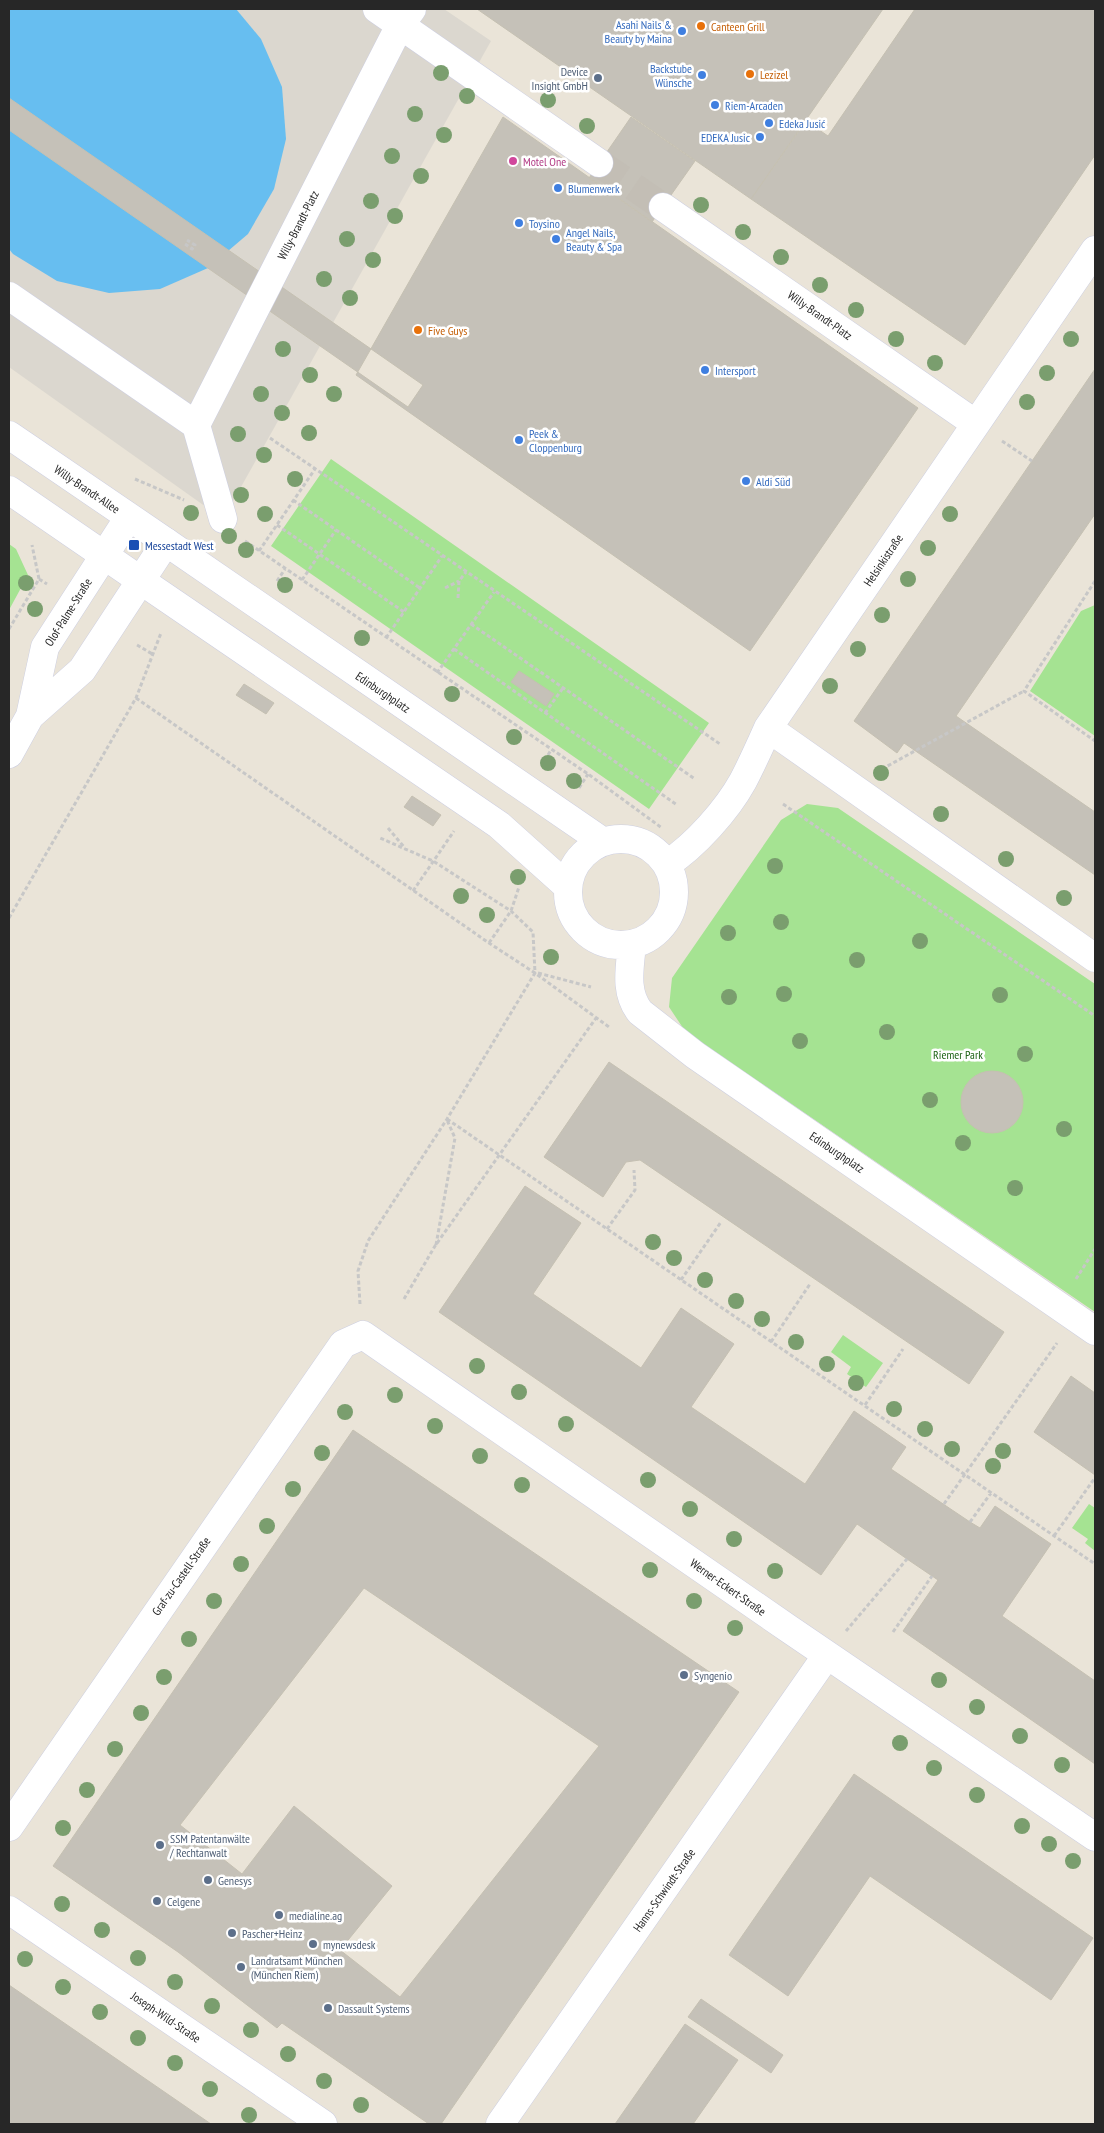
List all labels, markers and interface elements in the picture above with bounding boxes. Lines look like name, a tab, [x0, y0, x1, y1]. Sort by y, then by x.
place label: Asahi Nails & Beauty by Maina	[605, 17, 672, 46]
place label: Canteen Grill	[711, 19, 765, 34]
marker: Canteen Grill	[695, 20, 707, 32]
marker: Asahi Nails & Beauty by Maina	[676, 25, 688, 37]
place label: Backstube Wünsche	[650, 61, 692, 90]
place label: Device Insight GmbH	[532, 64, 588, 93]
place label: Lezizel	[760, 67, 788, 82]
marker: Lezizel	[744, 68, 756, 80]
marker: Backstube Wünsche	[696, 69, 708, 81]
marker: Device Insight GmbH	[592, 72, 604, 84]
place label: Riem-Arcaden	[725, 98, 783, 113]
marker: Riem-Arcaden	[709, 99, 721, 111]
place label: Edeka Jusić	[779, 116, 826, 131]
marker: Edeka Jusić	[763, 117, 775, 129]
place label: EDEKA Jusic	[701, 130, 751, 145]
marker: EDEKA Jusic	[754, 131, 766, 143]
place label: Motel One	[523, 154, 566, 169]
marker: Motel One	[507, 155, 519, 167]
place label: Blumenwerk	[568, 181, 620, 196]
marker: Blumenwerk	[552, 182, 564, 194]
street label: Willy-Brandt-Platz	[274, 188, 322, 262]
place label: Toysino	[529, 216, 560, 231]
marker: Toysino	[513, 217, 525, 229]
place label: Angel Nails, Beauty & Spa	[566, 225, 622, 254]
marker: Angel Nails, Beauty & Spa	[550, 233, 562, 245]
street label: Willy-Brandt-Platz	[785, 287, 855, 343]
place label: Five Guys	[428, 323, 467, 338]
marker: Five Guys	[412, 324, 424, 336]
place label: Intersport	[715, 363, 757, 378]
marker: Intersport	[699, 364, 711, 376]
place label: Peek & Cloppenburg	[529, 426, 582, 455]
marker: Peek & Cloppenburg	[513, 434, 525, 446]
street label: Willy-Brandt-Allee	[51, 462, 123, 516]
place label: Aldi Süd	[756, 474, 790, 489]
marker: Aldi Süd	[740, 475, 752, 487]
street label: Helsinkistraße	[860, 531, 906, 589]
marker: Messestadt West	[127, 538, 141, 552]
place label: Messestadt West	[145, 538, 214, 553]
street label: Olof-Palme-Straße	[41, 575, 95, 649]
street label: Edinburghplatz	[353, 668, 413, 716]
park label: Riemer Park	[933, 1047, 983, 1062]
street label: Edinburghplatz	[807, 1128, 867, 1176]
street label: Graf-zu-Castell-Straße	[148, 1534, 214, 1618]
street label: Werner-Eckert-Straße	[687, 1555, 769, 1619]
place label: Syngenio	[694, 1668, 732, 1683]
marker: Syngenio	[678, 1669, 690, 1681]
place label: SSM Patentanwälte / Rechtanwalt	[169, 1831, 250, 1860]
marker: SSM Patentanwälte / Rechtanwalt	[154, 1839, 166, 1851]
street label: Hanns-Schwindt-Straße	[630, 1846, 698, 1934]
place label: Genesys	[218, 1873, 252, 1888]
marker: Genesys	[202, 1874, 214, 1886]
place label: Celgene	[167, 1894, 200, 1909]
marker: Celgene	[151, 1895, 163, 1907]
place label: medialine.ag	[289, 1908, 342, 1923]
marker: medialine.ag	[273, 1909, 285, 1921]
place label: Pascher+Heinz	[242, 1926, 302, 1941]
marker: Pascher+Heinz	[226, 1927, 238, 1939]
place label: mynewsdesk	[323, 1937, 376, 1952]
marker: mynewsdesk	[307, 1938, 319, 1950]
place label: Landratsamt München (München Riem)	[251, 1953, 343, 1982]
marker: Landratsamt München (München Riem)	[235, 1961, 247, 1973]
street label: Joseph-Wild-Straße	[128, 1988, 204, 2046]
place label: Dassault Systems	[338, 2001, 410, 2016]
marker: Dassault Systems	[322, 2002, 334, 2014]

